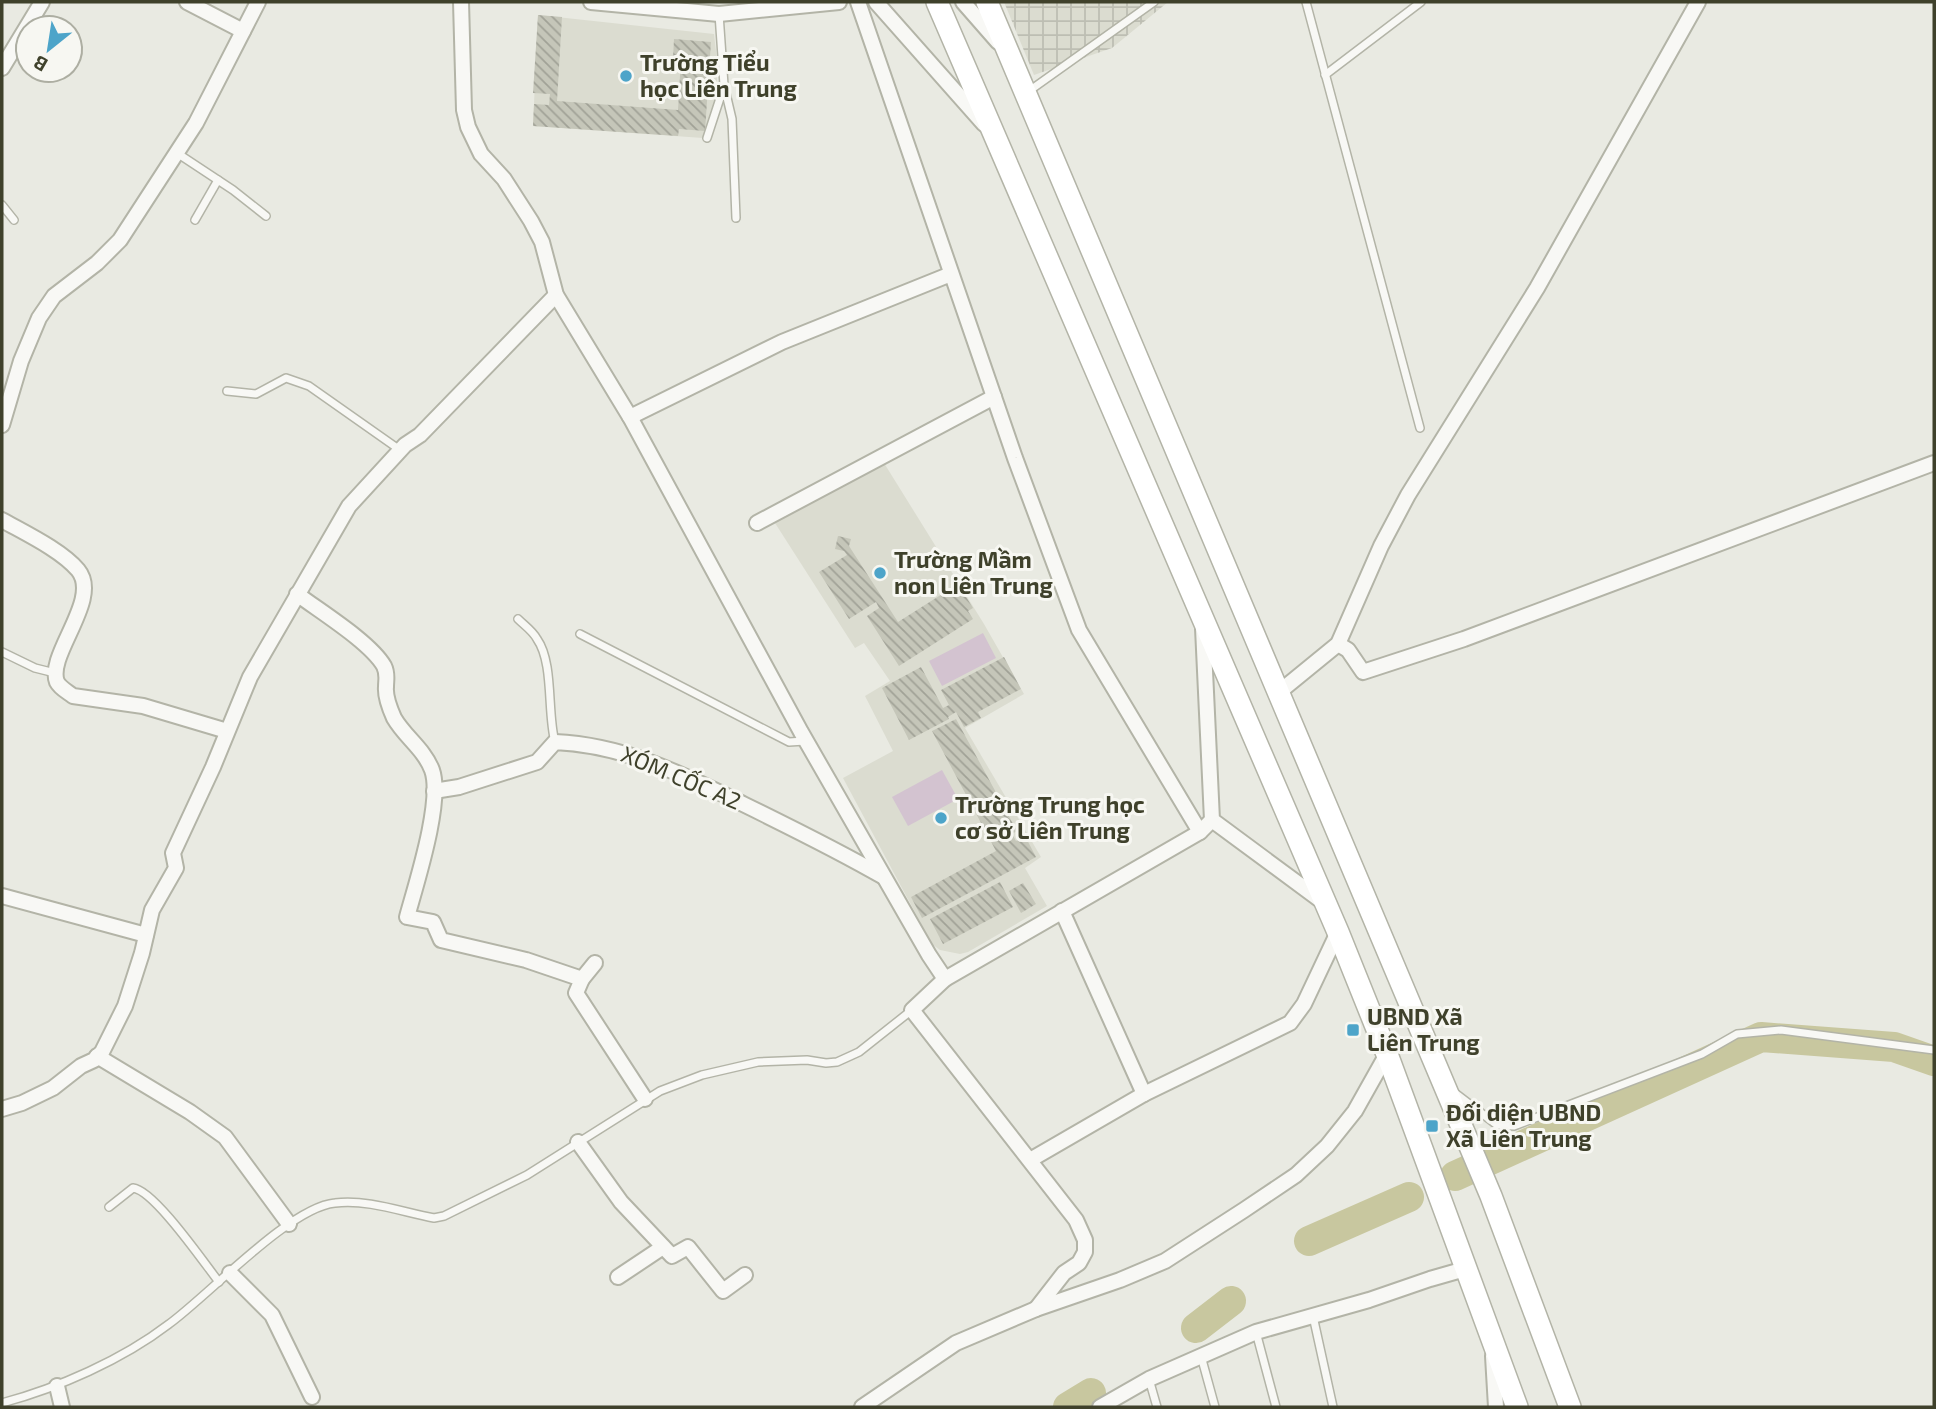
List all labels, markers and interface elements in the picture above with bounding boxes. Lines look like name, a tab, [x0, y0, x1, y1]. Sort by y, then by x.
north arrow	[14, 14, 84, 84]
place label: Trường Tiểu học Liên Trung	[640, 48, 797, 102]
text: B	[29, 51, 51, 77]
marker: Trường Tiểu học Liên Trung	[618, 68, 634, 84]
place label: Trường Mầm non Liên Trung	[894, 545, 1053, 599]
marker: Trường Mầm non Liên Trung	[872, 565, 888, 581]
street label: XÓM CỐC A2	[617, 737, 746, 815]
place label: Trường Trung học cơ sở Liên Trung	[955, 790, 1145, 844]
marker: Trường Trung học cơ sở Liên Trung	[933, 810, 949, 826]
place label: UBND Xã Liên Trung	[1367, 1002, 1480, 1056]
marker: UBND Xã Liên Trung	[1345, 1022, 1361, 1038]
place label: Đối diện UBND Xã Liên Trung	[1446, 1098, 1601, 1152]
marker: Đối diện UBND Xã Liên Trung	[1424, 1118, 1440, 1134]

